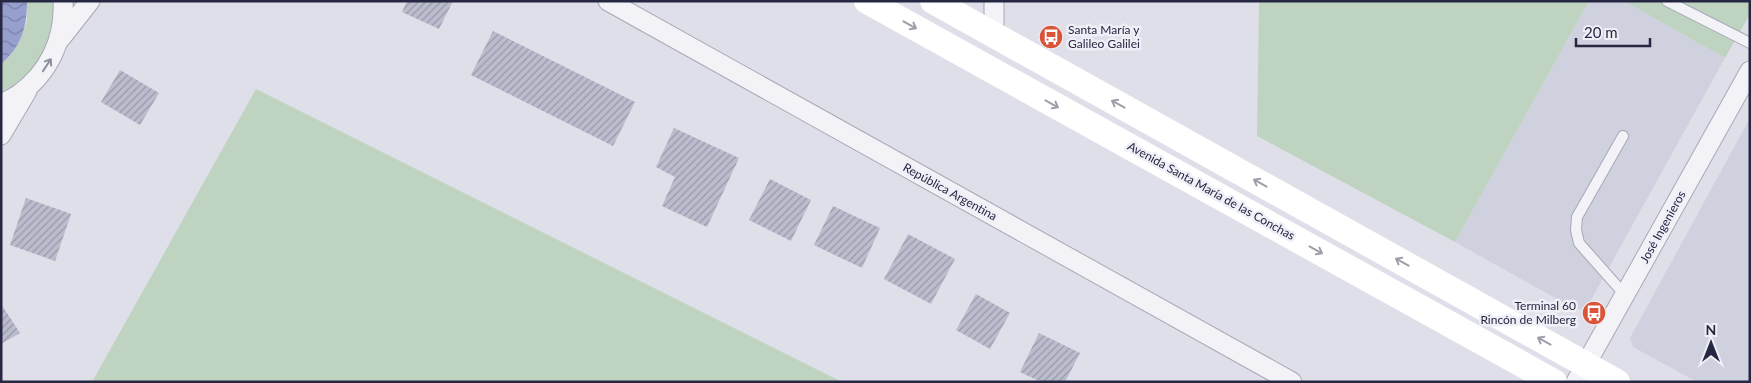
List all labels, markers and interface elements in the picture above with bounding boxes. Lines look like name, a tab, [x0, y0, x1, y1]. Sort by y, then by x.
scale bar	[1576, 15, 1650, 47]
one-way arrow	[902, 20, 917, 30]
place label: Santa María y Galileo Galilei	[1068, 22, 1140, 51]
text: 20 m	[1584, 23, 1618, 41]
bus stop icon: Santa María y Galileo Galilei	[1038, 24, 1064, 50]
one-way arrow	[42, 58, 52, 72]
one-way arrow	[1044, 99, 1058, 109]
one-way arrow	[1110, 99, 1125, 109]
street label: Avenida Santa María de las Conchas	[1125, 138, 1298, 243]
street label: República Argentina	[901, 160, 1000, 224]
one-way arrow	[1252, 178, 1267, 188]
street label: José Ingenieros	[1636, 188, 1689, 266]
one-way arrow	[1309, 245, 1324, 255]
one-way arrow	[1394, 257, 1409, 267]
place label: Terminal 60 Rincón de Milberg	[1480, 298, 1576, 327]
bus stop icon: Terminal 60 Rincón de Milberg	[1581, 300, 1607, 326]
north arrow	[1686, 318, 1736, 368]
text: N	[1706, 321, 1716, 338]
one-way arrow	[1536, 336, 1551, 346]

